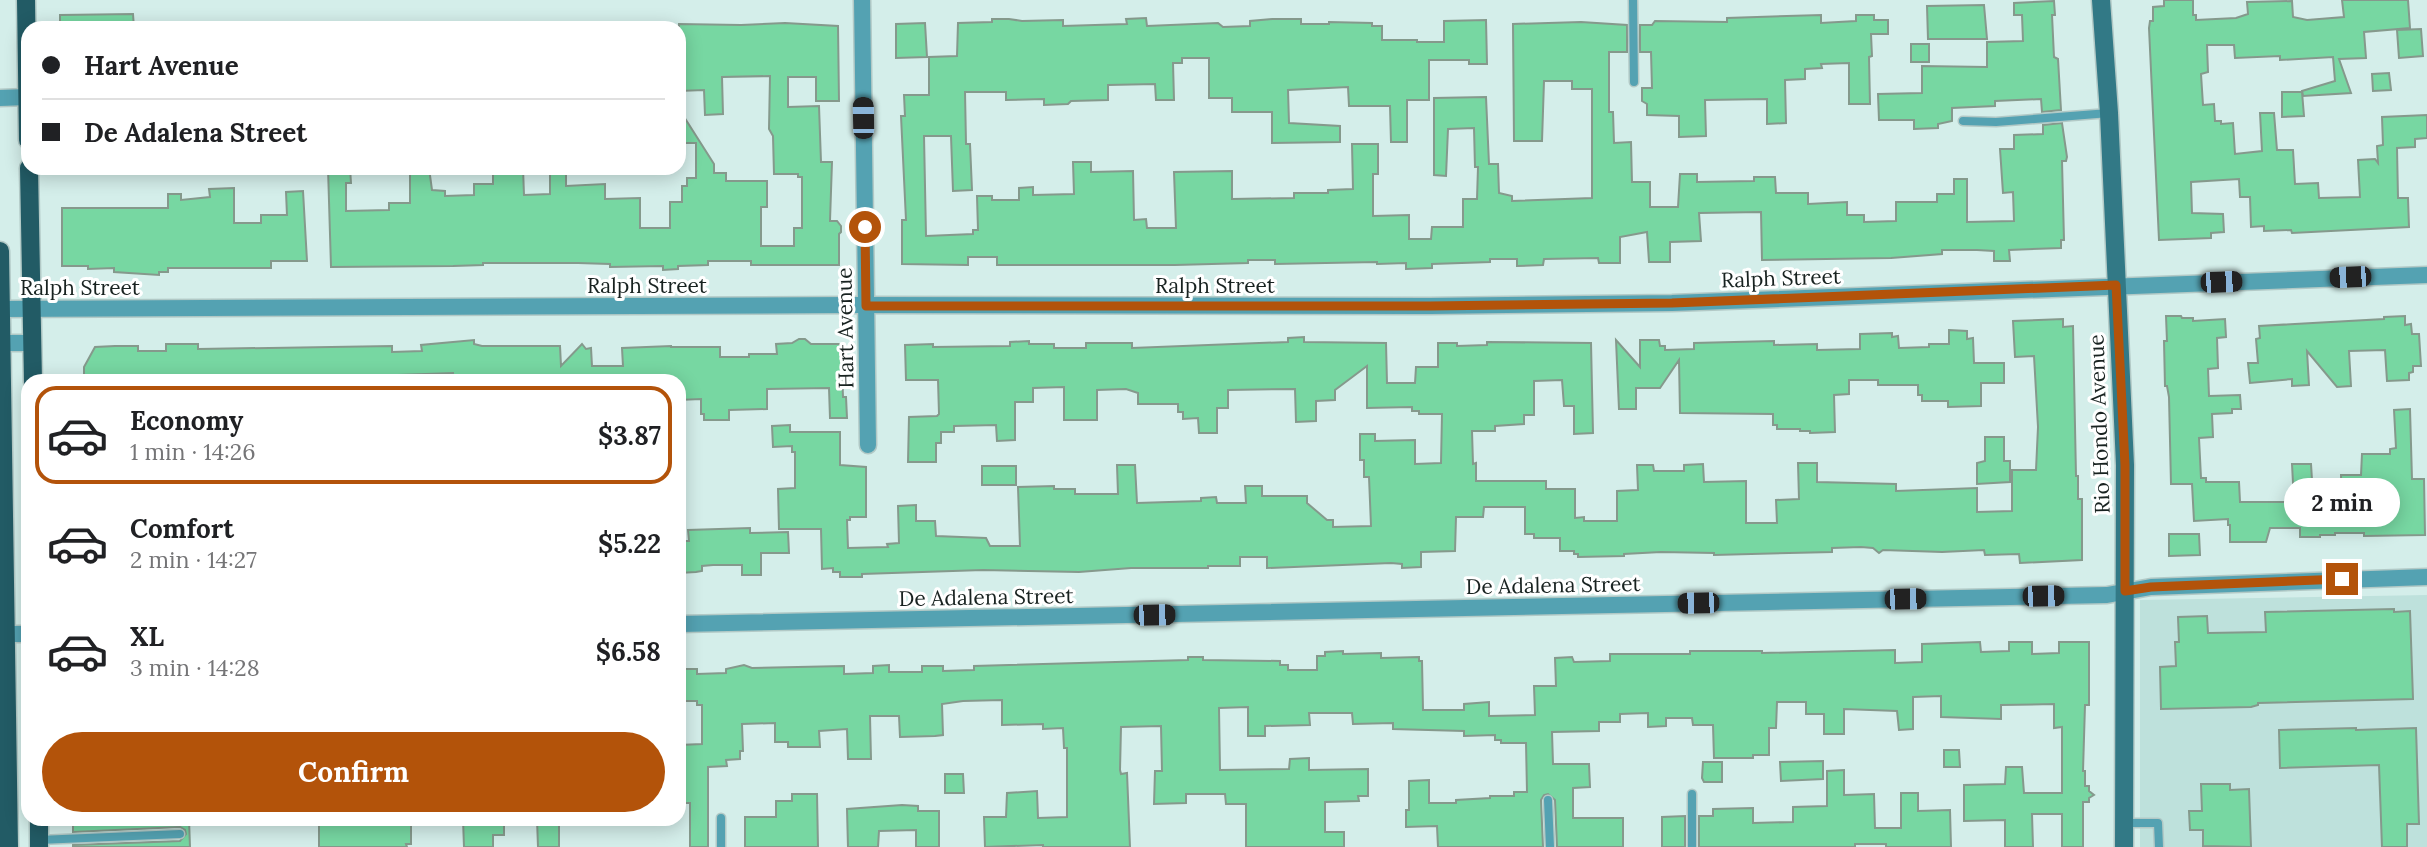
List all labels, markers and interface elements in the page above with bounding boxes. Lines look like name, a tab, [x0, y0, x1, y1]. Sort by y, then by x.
text: Hart Avenue	[84, 49, 239, 82]
car	[853, 97, 874, 139]
text: De Adalena Street	[84, 116, 307, 149]
route start	[849, 211, 881, 243]
street label: Ralph Street	[1721, 262, 1842, 294]
car	[2329, 266, 2372, 288]
street label: Hart Avenue	[830, 267, 860, 389]
car	[2200, 271, 2243, 293]
street label: Ralph Street	[587, 272, 708, 299]
street label: Ralph Street	[1155, 272, 1276, 299]
street label: Ralph Street	[20, 274, 141, 301]
street label: Rio Hondo Avenue	[2082, 334, 2116, 514]
icon: car	[46, 404, 109, 467]
text: Economy	[130, 404, 243, 437]
text: $3.87	[598, 419, 661, 452]
text: 1 min · 14:26	[130, 437, 256, 466]
callout: 2 min	[2284, 477, 2400, 526]
text: 2 min	[2311, 488, 2373, 517]
icon: car	[46, 512, 109, 575]
text: Comfort	[130, 512, 234, 545]
text: $5.22	[598, 527, 661, 560]
text: 2 min · 14:27	[130, 545, 257, 574]
route end	[2326, 563, 2358, 595]
street label: De Adalena Street	[1465, 570, 1642, 600]
street label: De Adalena Street	[898, 582, 1075, 612]
car	[2022, 585, 2065, 607]
car	[1884, 588, 1927, 610]
car	[1677, 592, 1720, 614]
car	[1133, 604, 1176, 626]
icon: car	[46, 620, 109, 683]
text: XL	[130, 620, 164, 653]
text: $6.58	[596, 635, 661, 668]
text: 3 min · 14:28	[130, 653, 260, 682]
button: Confirm	[42, 732, 665, 812]

